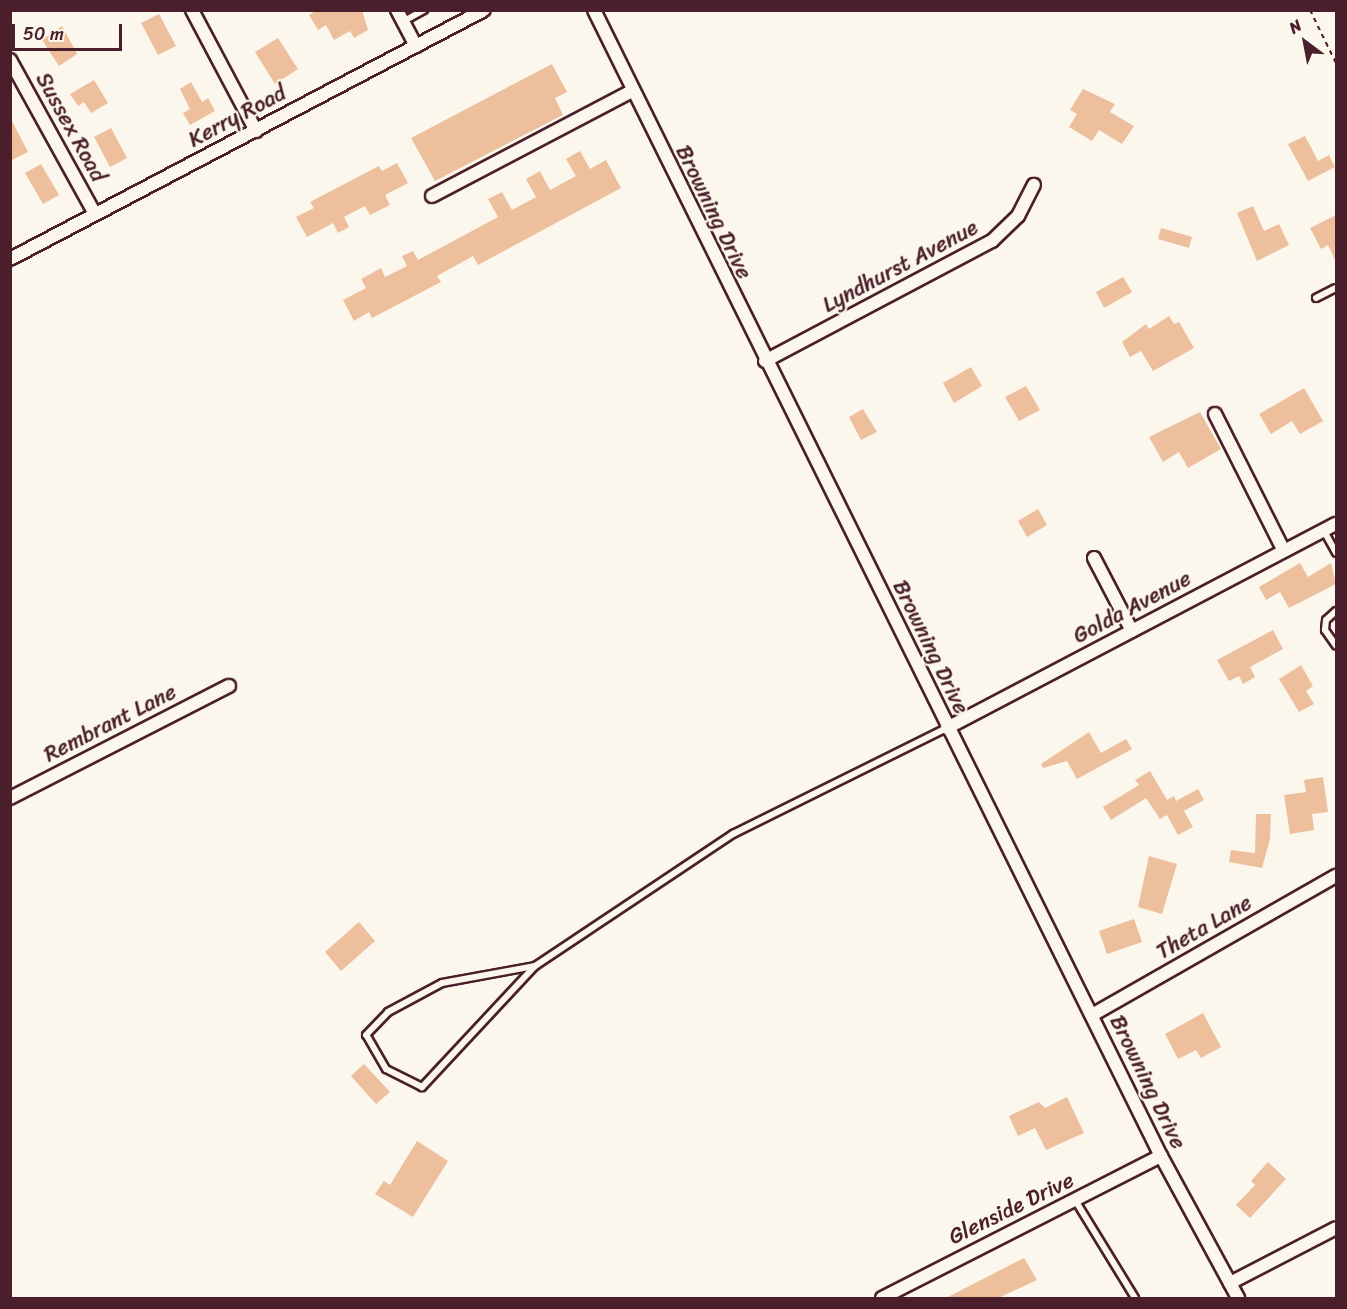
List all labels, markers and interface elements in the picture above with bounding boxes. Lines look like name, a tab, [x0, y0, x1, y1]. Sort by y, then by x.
text: N	[1283, 11, 1308, 42]
scale bar	[15, 12, 124, 50]
north arrow	[1275, 12, 1335, 72]
text: 50 m	[23, 18, 64, 50]
street label: Sussex Road	[30, 68, 112, 186]
street label: Kerry Road	[184, 79, 290, 153]
street label: Browning Drive	[670, 141, 758, 283]
street label: Lyndhurst Avenue	[818, 214, 982, 318]
street label: Golda Avenue	[1069, 565, 1195, 649]
street label: Browning Drive	[887, 576, 975, 718]
street label: Rembrant Lane	[39, 678, 181, 768]
street label: Theta Lane	[1152, 889, 1256, 965]
street label: Browning Drive	[1104, 1011, 1192, 1153]
street label: Glenside Drive	[944, 1166, 1078, 1250]

